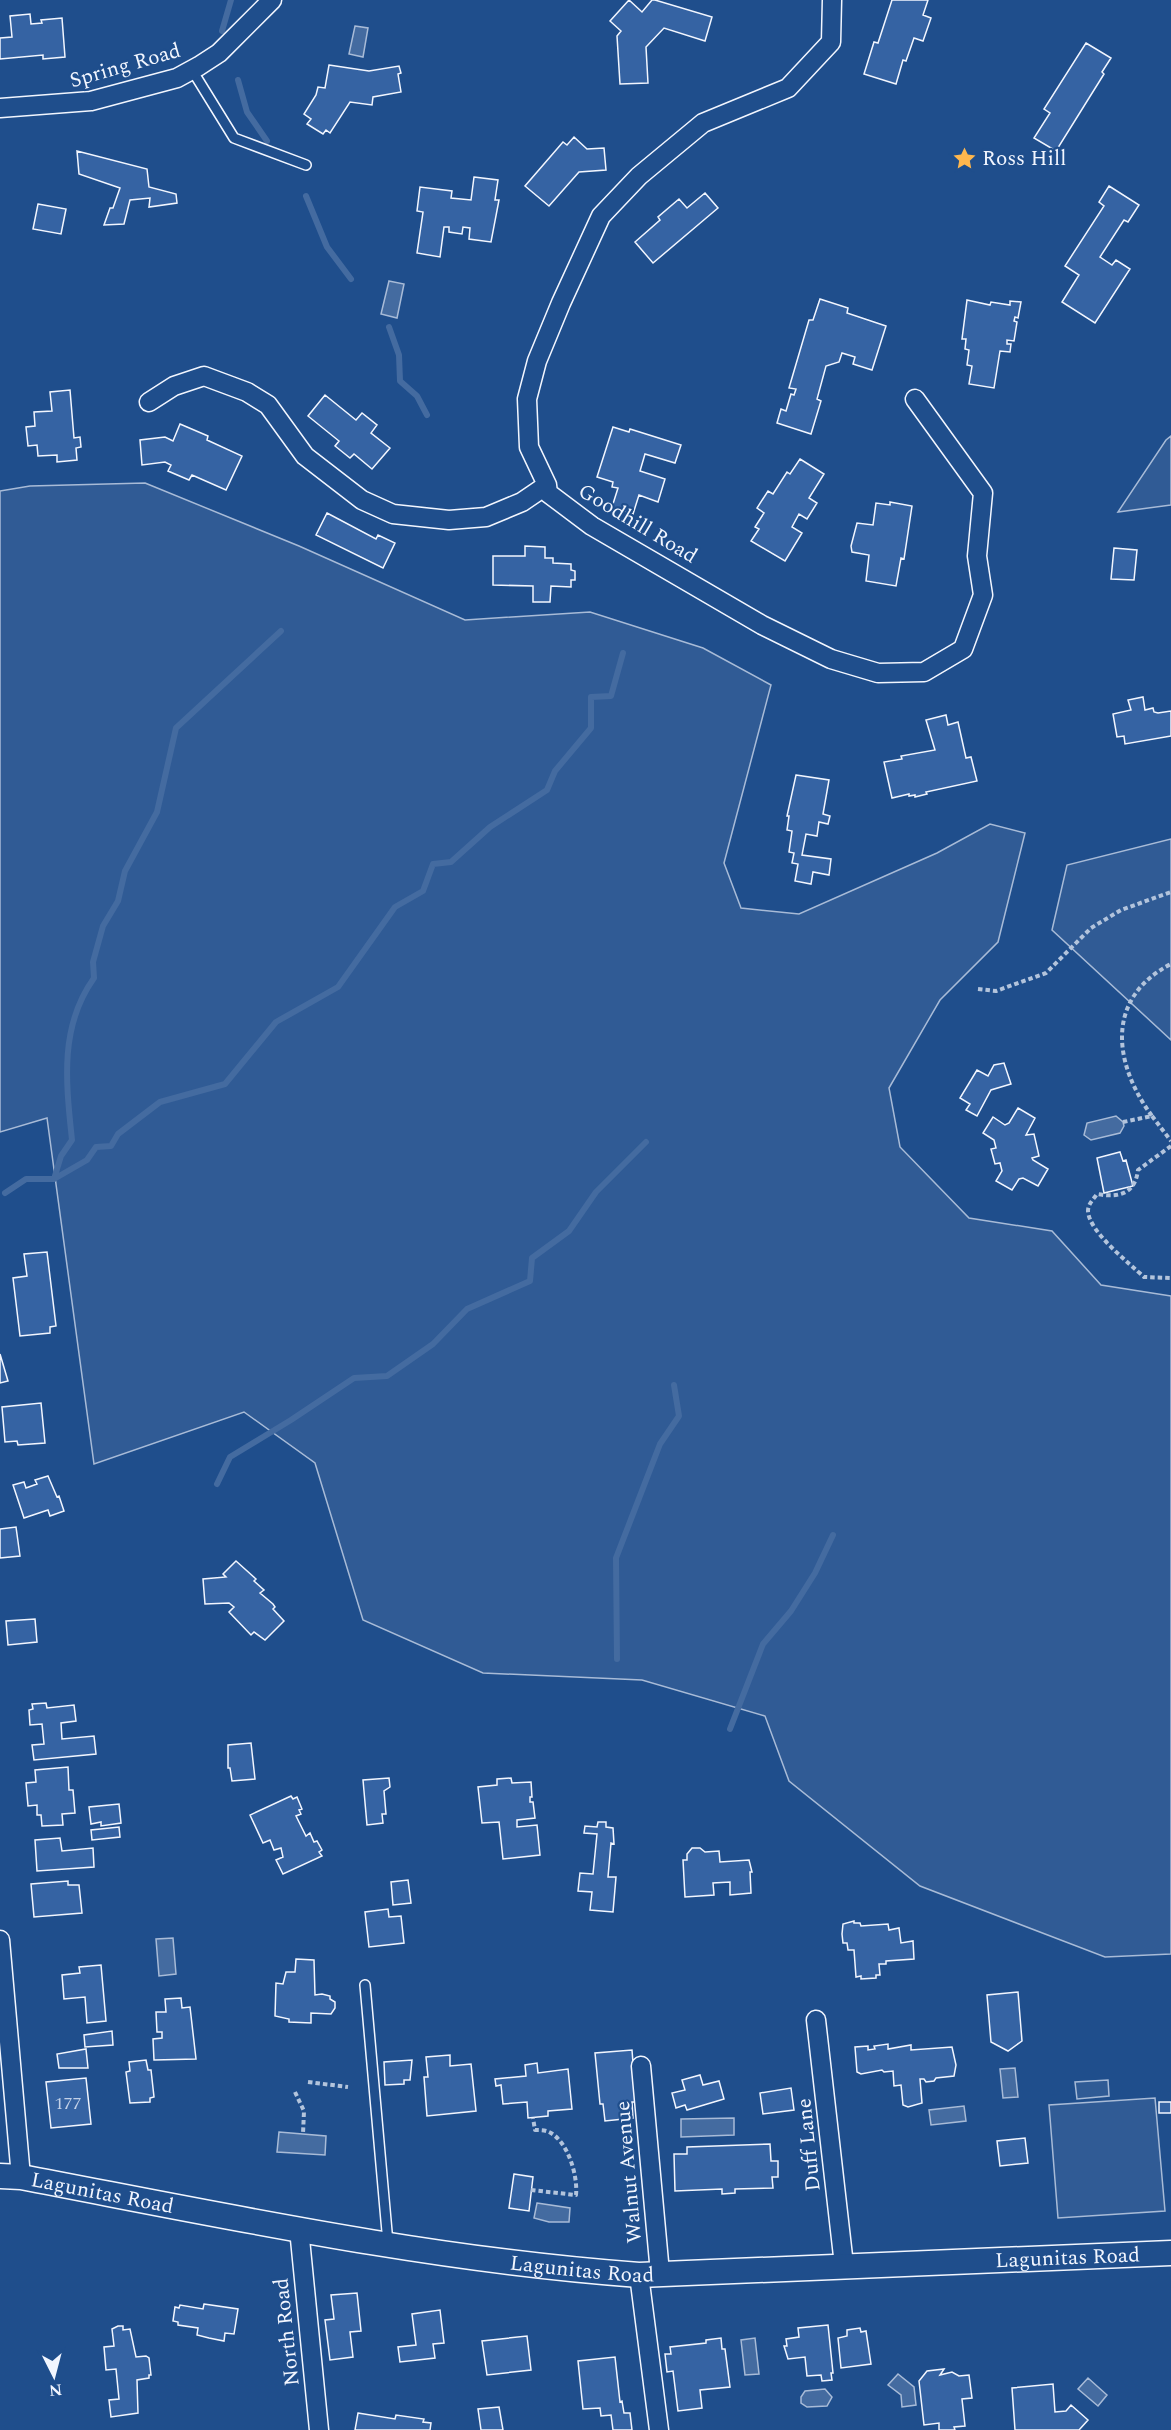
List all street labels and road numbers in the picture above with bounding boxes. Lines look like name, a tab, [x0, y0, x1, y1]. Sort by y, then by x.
street label: Spring Road	[66, 35, 185, 97]
street label: Goodhill Road	[572, 476, 703, 572]
street label: Duff Lane	[788, 2097, 830, 2193]
street label: Walnut Avenue	[607, 2100, 651, 2244]
street label: Lagunitas Road	[28, 2164, 176, 2223]
street label: Lagunitas Road	[995, 2239, 1141, 2277]
street label: Lagunitas Road	[508, 2247, 655, 2292]
street label: North Road	[265, 2276, 309, 2388]

